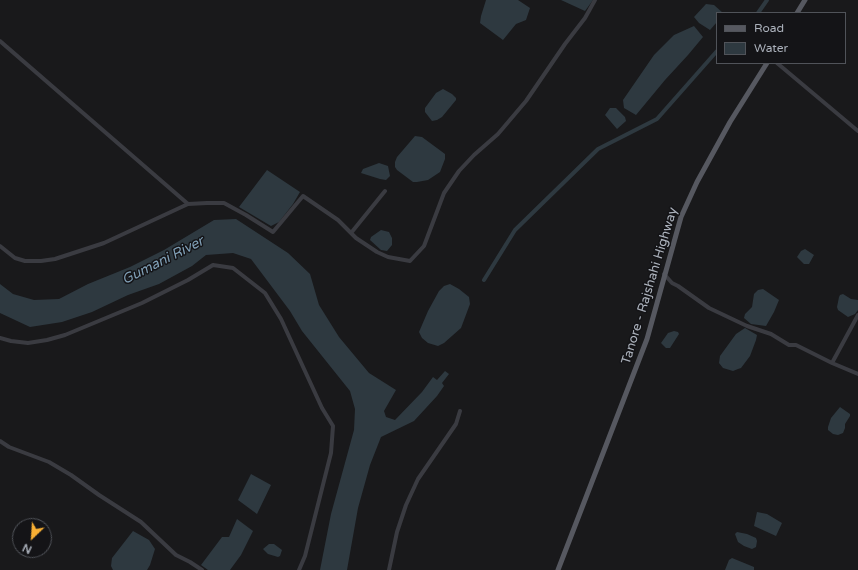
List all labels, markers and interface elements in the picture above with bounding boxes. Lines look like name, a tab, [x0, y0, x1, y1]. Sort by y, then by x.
legend	[716, 12, 846, 64]
text: Road	[754, 21, 784, 35]
text: Water	[754, 41, 788, 55]
street label: Tanore - Rajshahi Highway	[619, 206, 681, 366]
water label: Gumani River	[119, 233, 207, 289]
north arrow	[12, 518, 52, 558]
text: N	[20, 541, 34, 556]

